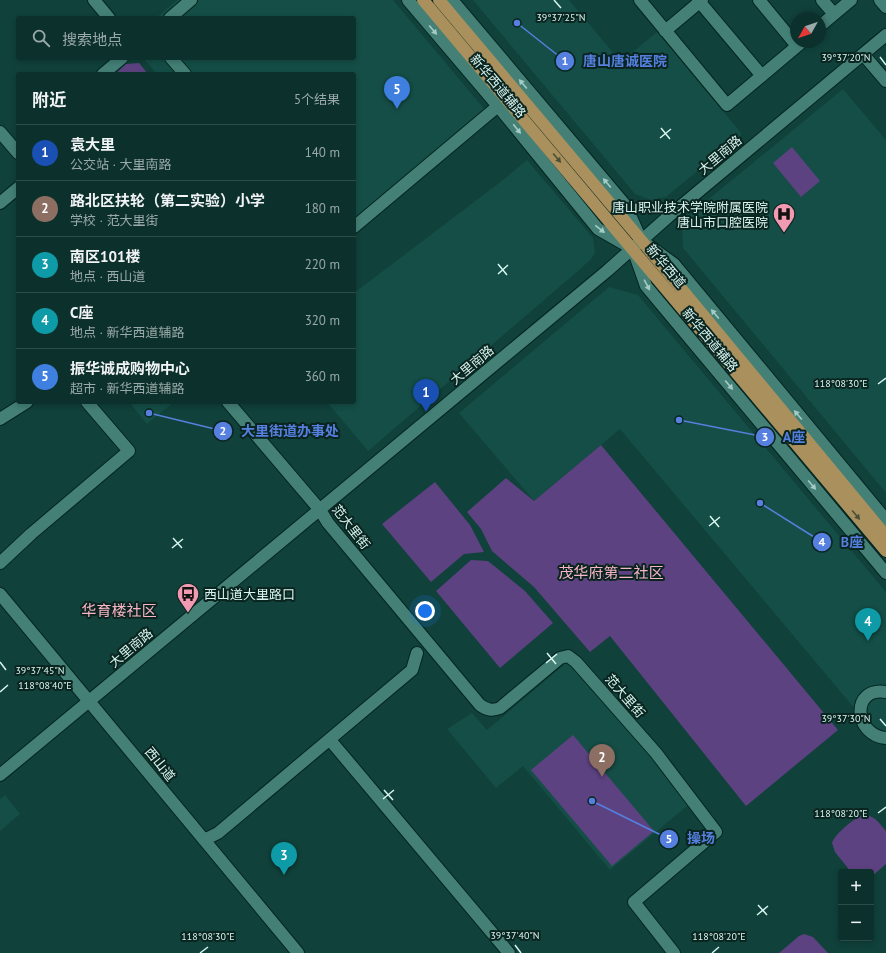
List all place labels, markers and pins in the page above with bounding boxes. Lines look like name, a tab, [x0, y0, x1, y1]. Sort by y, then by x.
callout: 唐山唐诚医院	[555, 48, 675, 74]
pin: 5	[384, 76, 410, 109]
place label: 唐山职业技术学院附属医院 唐山市口腔医院	[612, 199, 768, 231]
hospital icon: 唐山职业技术学院附属医院 唐山市口腔医院	[771, 201, 797, 234]
pin: 1	[413, 379, 439, 412]
callout: 大里街道办事处	[213, 418, 347, 444]
callout: A座	[755, 424, 813, 450]
callout: B座	[812, 529, 871, 555]
bus stop icon: 西山道大里路口	[175, 581, 201, 614]
place label: 西山道大里路口	[204, 586, 295, 603]
pin: 4	[855, 608, 881, 641]
pin: 2	[589, 744, 615, 777]
callout: 操场	[659, 826, 723, 852]
pin: 3	[271, 842, 297, 875]

